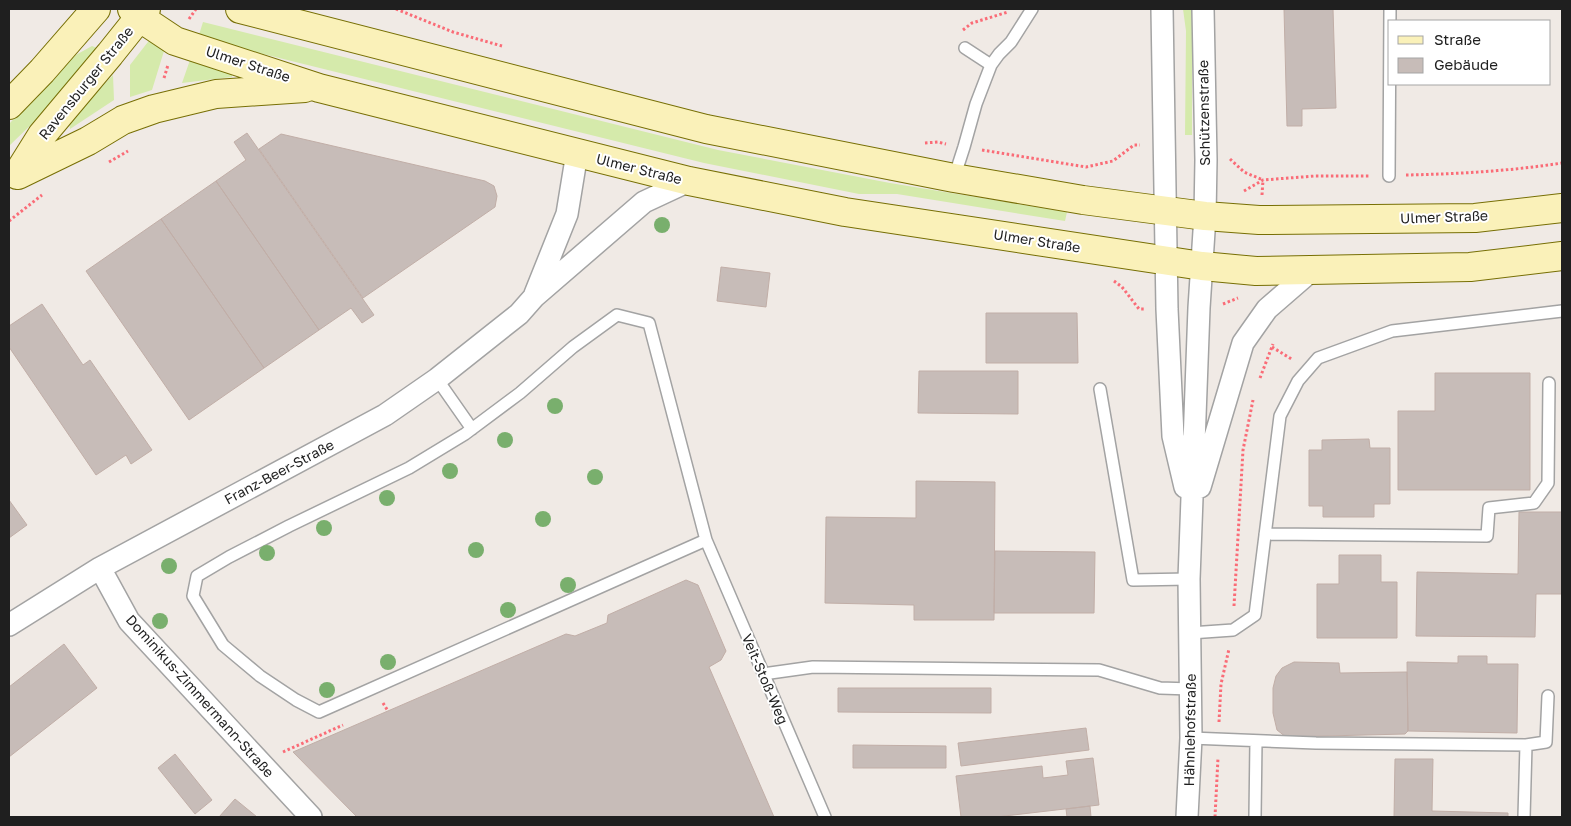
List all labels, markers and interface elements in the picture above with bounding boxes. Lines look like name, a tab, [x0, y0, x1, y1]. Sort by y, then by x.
legend	[1388, 20, 1551, 85]
street label: Ravensburger Straße	[35, 23, 136, 143]
text: Straße	[1434, 30, 1481, 48]
street label: Ulmer Straße	[204, 42, 293, 85]
text: Gebäude	[1434, 55, 1498, 73]
street label: Schützenstraße	[1194, 60, 1213, 166]
street label: Ulmer Straße	[594, 150, 684, 187]
street label: Ulmer Straße	[1400, 206, 1488, 227]
street label: Ulmer Straße	[992, 225, 1082, 256]
street label: Franz-Beer-Straße	[221, 435, 336, 508]
street label: Dominikus-Zimmermann-Straße	[123, 611, 278, 780]
street label: Veit-Stoß-Weg	[739, 631, 792, 727]
street label: Hähnlehofstraße	[1180, 673, 1199, 786]

